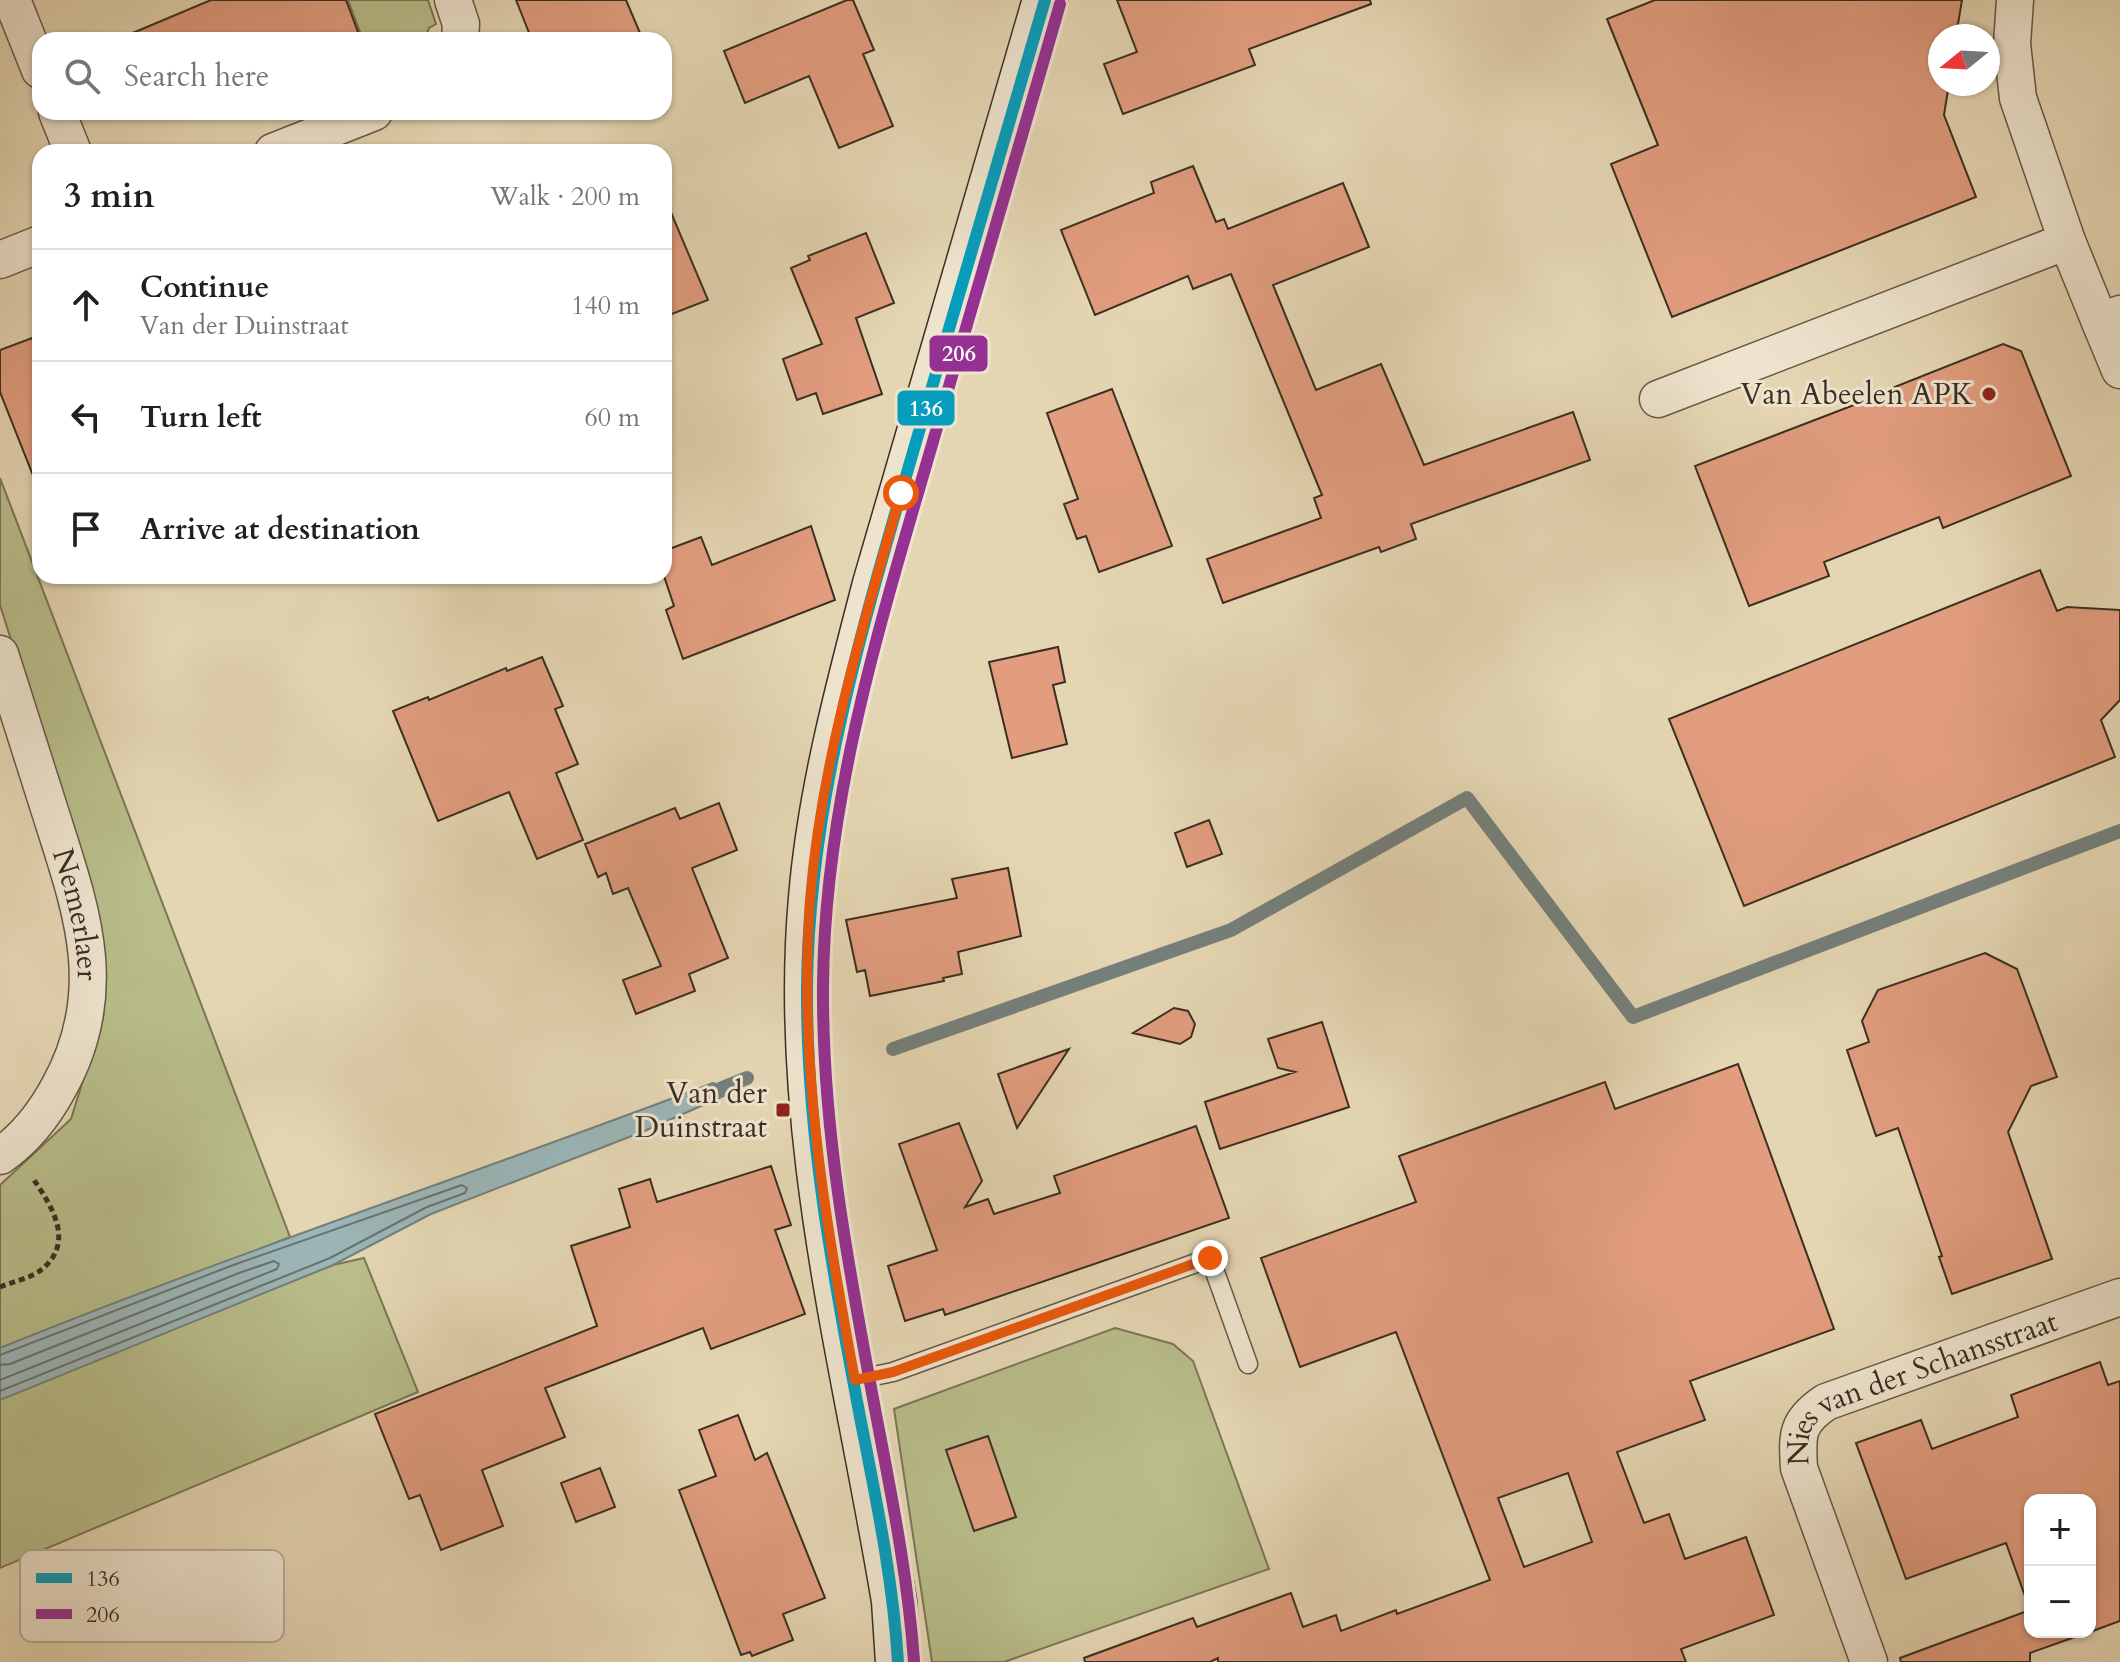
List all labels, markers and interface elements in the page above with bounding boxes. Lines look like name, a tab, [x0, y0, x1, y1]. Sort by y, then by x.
north arrow	[1928, 24, 2000, 96]
search box	[32, 32, 672, 120]
icon: search	[60, 54, 104, 98]
text: Search here	[124, 56, 269, 97]
text: 3 min	[64, 173, 155, 219]
text: Walk · 200 m	[490, 179, 640, 214]
text: Continue	[140, 267, 269, 308]
icon: ahead	[64, 283, 108, 327]
text: 140 m	[571, 288, 640, 323]
text: Van der Duinstraat	[140, 308, 349, 343]
line badge: 206	[928, 334, 989, 373]
text: 206	[942, 339, 976, 369]
place label: Van Abeelen APK	[1740, 374, 1974, 415]
marker: Van Abeelen APK	[1980, 385, 1998, 403]
line badge: 136	[896, 389, 956, 427]
text: 136	[909, 394, 943, 424]
icon: left	[64, 395, 108, 439]
text: Turn left	[140, 397, 262, 438]
text: 60 m	[584, 400, 640, 435]
route start	[883, 475, 919, 511]
icon: arrive	[64, 507, 108, 551]
text: Arrive at destination	[140, 509, 420, 550]
street label: Nemerlaer	[43, 843, 108, 981]
place label: Van der Duinstraat	[635, 1073, 768, 1148]
marker: Van der Duinstraat	[774, 1101, 792, 1119]
route end	[1192, 1240, 1228, 1276]
street label: Nies van der Schansstraat	[1777, 1300, 2064, 1466]
map controls	[2024, 1494, 2096, 1638]
button: +	[2024, 1494, 2096, 1566]
legend	[20, 1550, 284, 1642]
text: 136	[86, 1564, 120, 1594]
button: −	[2024, 1566, 2096, 1638]
text: 206	[86, 1600, 120, 1630]

